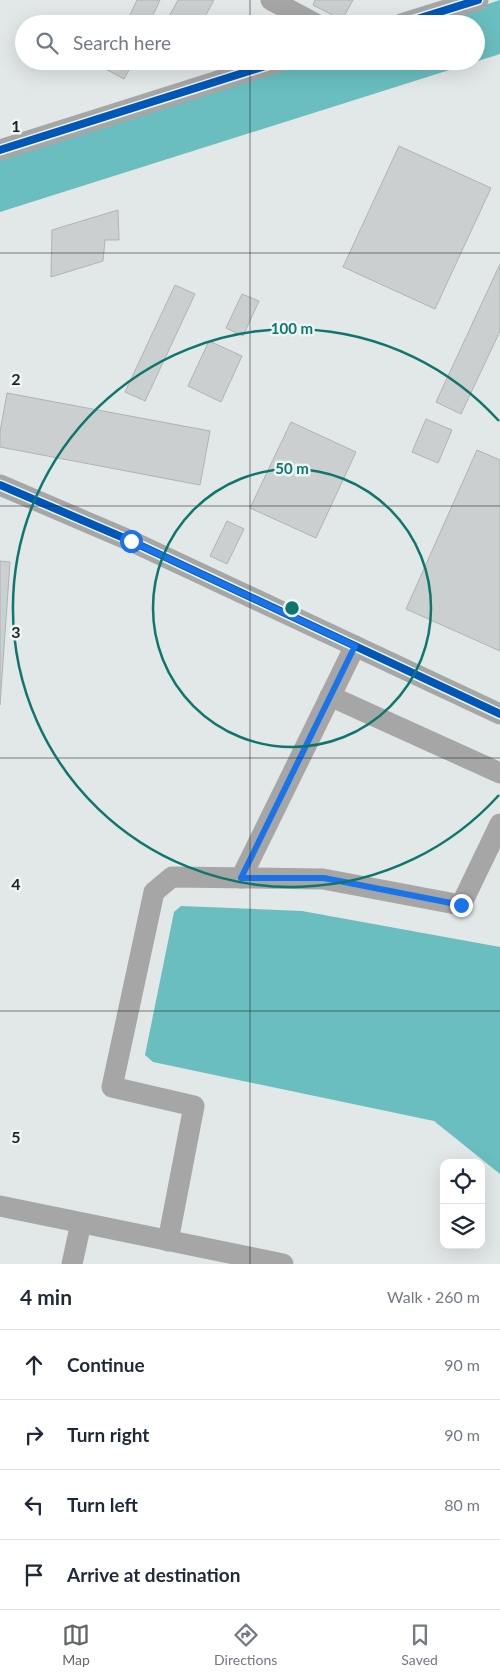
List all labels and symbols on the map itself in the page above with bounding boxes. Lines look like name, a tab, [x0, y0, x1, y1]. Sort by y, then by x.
text: 1	[11, 116, 21, 135]
text: 100 m	[271, 319, 313, 337]
text: 2	[11, 369, 21, 388]
text: 50 m	[275, 459, 309, 477]
route start	[120, 530, 143, 553]
centre of rings	[283, 599, 301, 617]
text: 3	[11, 622, 21, 641]
text: 4	[11, 874, 21, 893]
route end	[450, 894, 473, 917]
text: 5	[11, 1127, 21, 1146]

